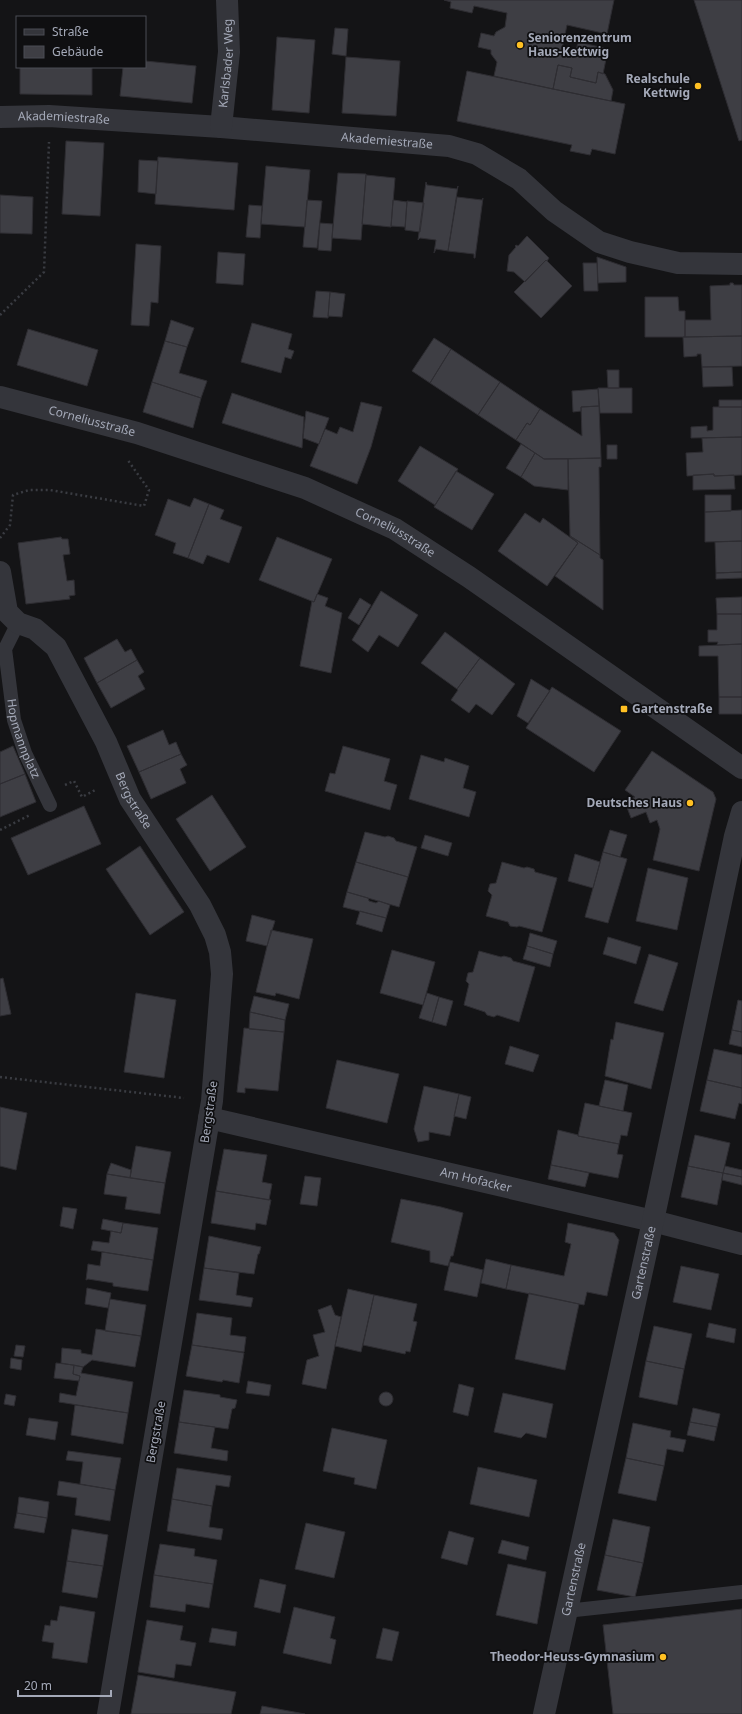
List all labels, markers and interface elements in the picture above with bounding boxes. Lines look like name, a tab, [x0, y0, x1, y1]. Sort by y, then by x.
legend	[16, 16, 146, 68]
street label: Karlsbader Weg	[214, 18, 237, 109]
text: Straße	[52, 23, 89, 40]
place label: Seniorenzentrum Haus-Kettwig	[528, 29, 632, 60]
marker: Seniorenzentrum Haus-Kettwig	[515, 40, 525, 50]
text: Gebäude	[52, 43, 103, 60]
place label: Realschule Kettwig	[626, 70, 690, 101]
marker: Realschule Kettwig	[693, 81, 703, 91]
street label: Akademiestraße	[18, 107, 111, 128]
street label: Akademiestraße	[341, 128, 434, 153]
street label: Corneliusstraße	[47, 401, 138, 440]
street label: Corneliusstraße	[353, 503, 439, 561]
street label: Hopmannplatz	[3, 698, 45, 781]
place label: Gartenstraße	[632, 700, 713, 717]
marker: Gartenstraße	[619, 704, 629, 714]
street label: Bergstraße	[112, 769, 157, 832]
place label: Deutsches Haus	[587, 794, 682, 811]
marker: Deutsches Haus	[685, 798, 695, 808]
street label: Bergstraße	[196, 1079, 221, 1144]
street label: Am Hofacker	[439, 1163, 514, 1196]
street label: Gartenstraße	[627, 1224, 660, 1301]
street label: Bergstraße	[142, 1399, 169, 1464]
street label: Gartenstraße	[557, 1541, 590, 1618]
place label: Theodor-Heuss-Gymnasium	[490, 1648, 655, 1665]
marker: Theodor-Heuss-Gymnasium	[658, 1652, 668, 1662]
scale bar	[18, 1672, 111, 1698]
text: 20 m	[24, 1677, 52, 1694]

